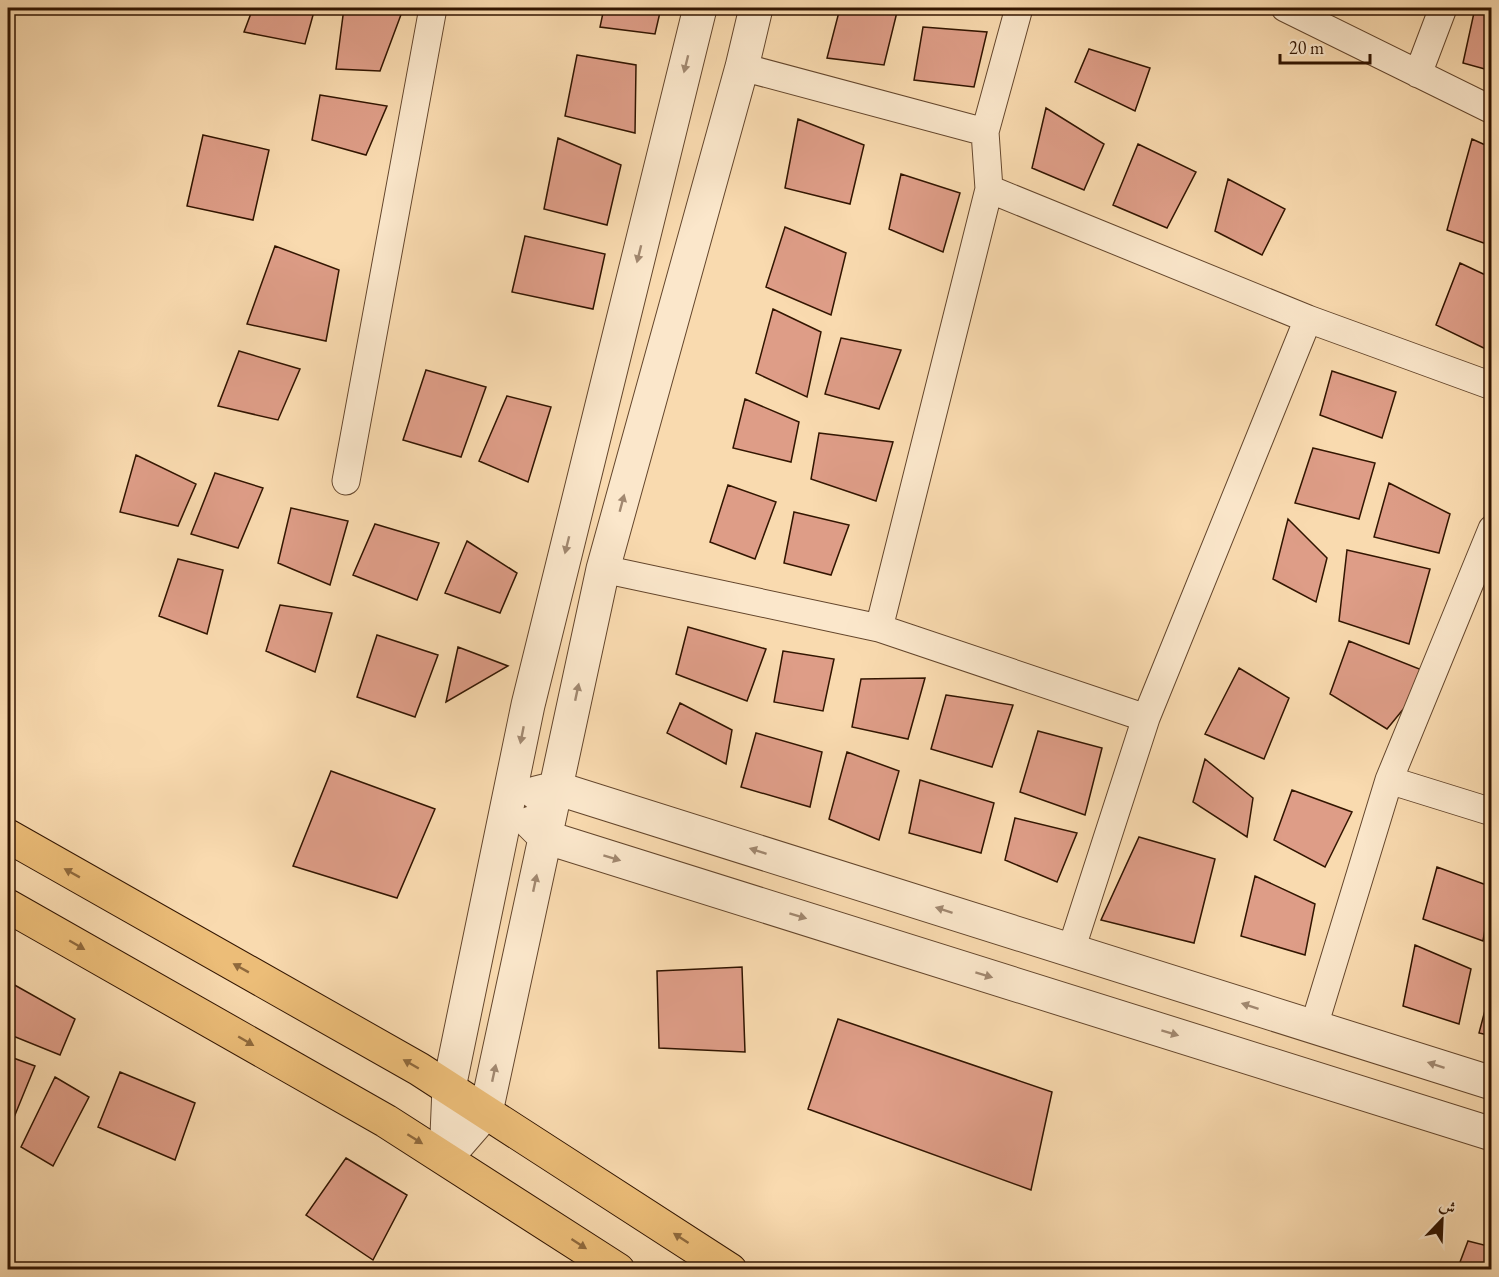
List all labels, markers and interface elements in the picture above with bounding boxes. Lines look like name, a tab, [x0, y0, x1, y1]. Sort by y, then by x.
scale bar	[1280, 27, 1370, 65]
text: 20 m	[1289, 36, 1324, 59]
one-way arrow	[680, 55, 690, 73]
one-way arrow	[634, 244, 644, 263]
one-way arrow	[617, 493, 627, 512]
one-way arrow	[562, 536, 572, 554]
one-way arrow	[572, 683, 582, 702]
one-way arrow	[517, 725, 526, 744]
one-way arrow	[749, 846, 767, 855]
one-way arrow	[603, 854, 621, 863]
one-way arrow	[63, 868, 80, 878]
one-way arrow	[531, 874, 541, 892]
one-way arrow	[935, 905, 953, 914]
one-way arrow	[789, 912, 807, 921]
one-way arrow	[69, 940, 86, 950]
one-way arrow	[233, 963, 249, 974]
one-way arrow	[975, 971, 993, 980]
one-way arrow	[1241, 1001, 1259, 1011]
one-way arrow	[1161, 1029, 1179, 1038]
one-way arrow	[238, 1036, 255, 1046]
one-way arrow	[403, 1059, 419, 1070]
one-way arrow	[1427, 1060, 1445, 1069]
one-way arrow	[490, 1064, 499, 1083]
one-way arrow	[407, 1133, 423, 1144]
north arrow	[1412, 1190, 1472, 1250]
text: ش	[1436, 1194, 1459, 1219]
one-way arrow	[673, 1232, 689, 1243]
one-way arrow	[571, 1239, 587, 1250]

